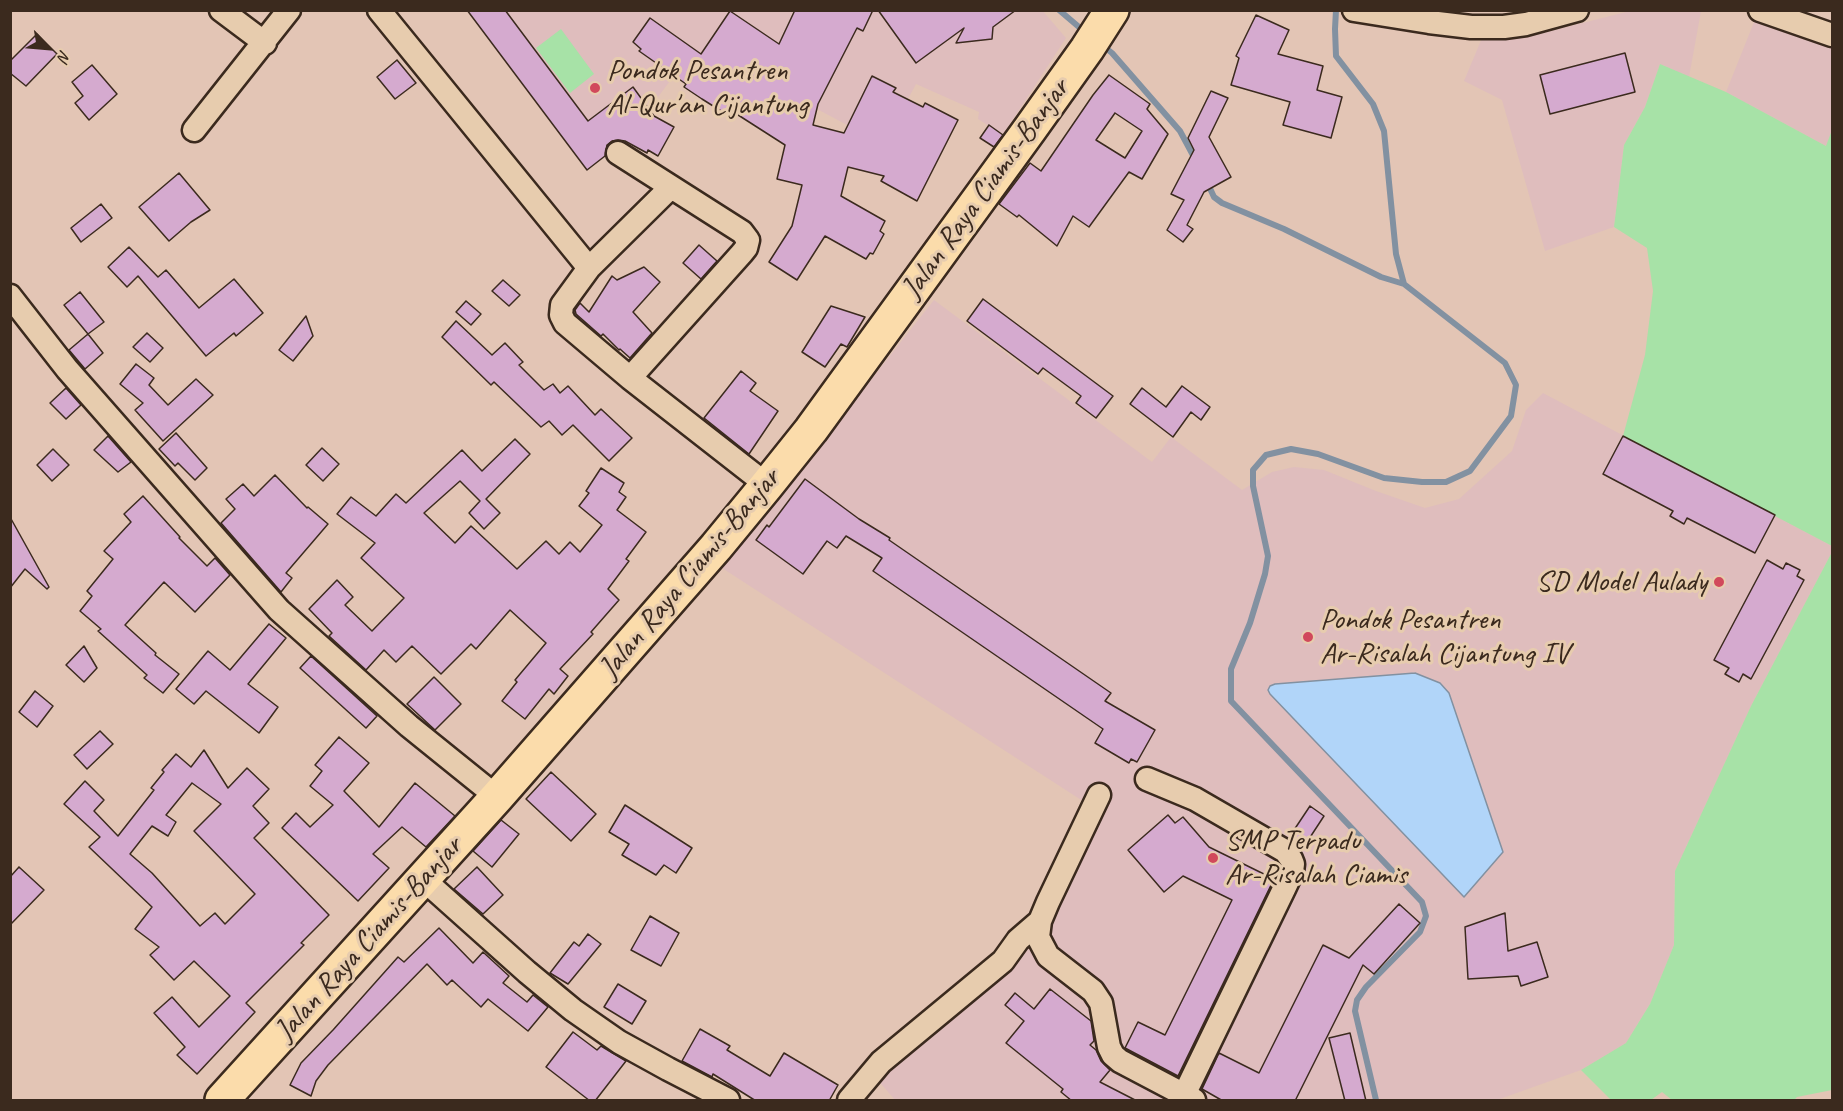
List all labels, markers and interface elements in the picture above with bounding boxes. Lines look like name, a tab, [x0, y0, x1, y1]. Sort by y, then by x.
north arrow	[18, 18, 78, 78]
text: N	[53, 47, 75, 65]
place label: Pondok Pesantren Al-Qur'an Cijantung	[607, 53, 808, 124]
street label: Jalan Raya Ciamis-Banjar	[894, 72, 1078, 306]
marker: Pondok Pesantren Al-Qur'an Cijantung	[588, 81, 602, 95]
street label: Jalan Raya Ciamis-Banjar	[592, 462, 788, 686]
place label: SD Model Aulady	[1536, 564, 1707, 600]
marker: SD Model Aulady	[1712, 575, 1726, 589]
place label: Pondok Pesantren Ar-Risalah Cijantung IV	[1320, 602, 1569, 672]
marker: Pondok Pesantren Ar-Risalah Cijantung IV	[1301, 630, 1315, 644]
place label: SMP Terpadu Ar-Risalah Ciamis	[1225, 823, 1407, 894]
street label: Jalan Raya Ciamis-Banjar	[268, 829, 470, 1049]
marker: SMP Terpadu Ar-Risalah Ciamis	[1206, 851, 1220, 865]

